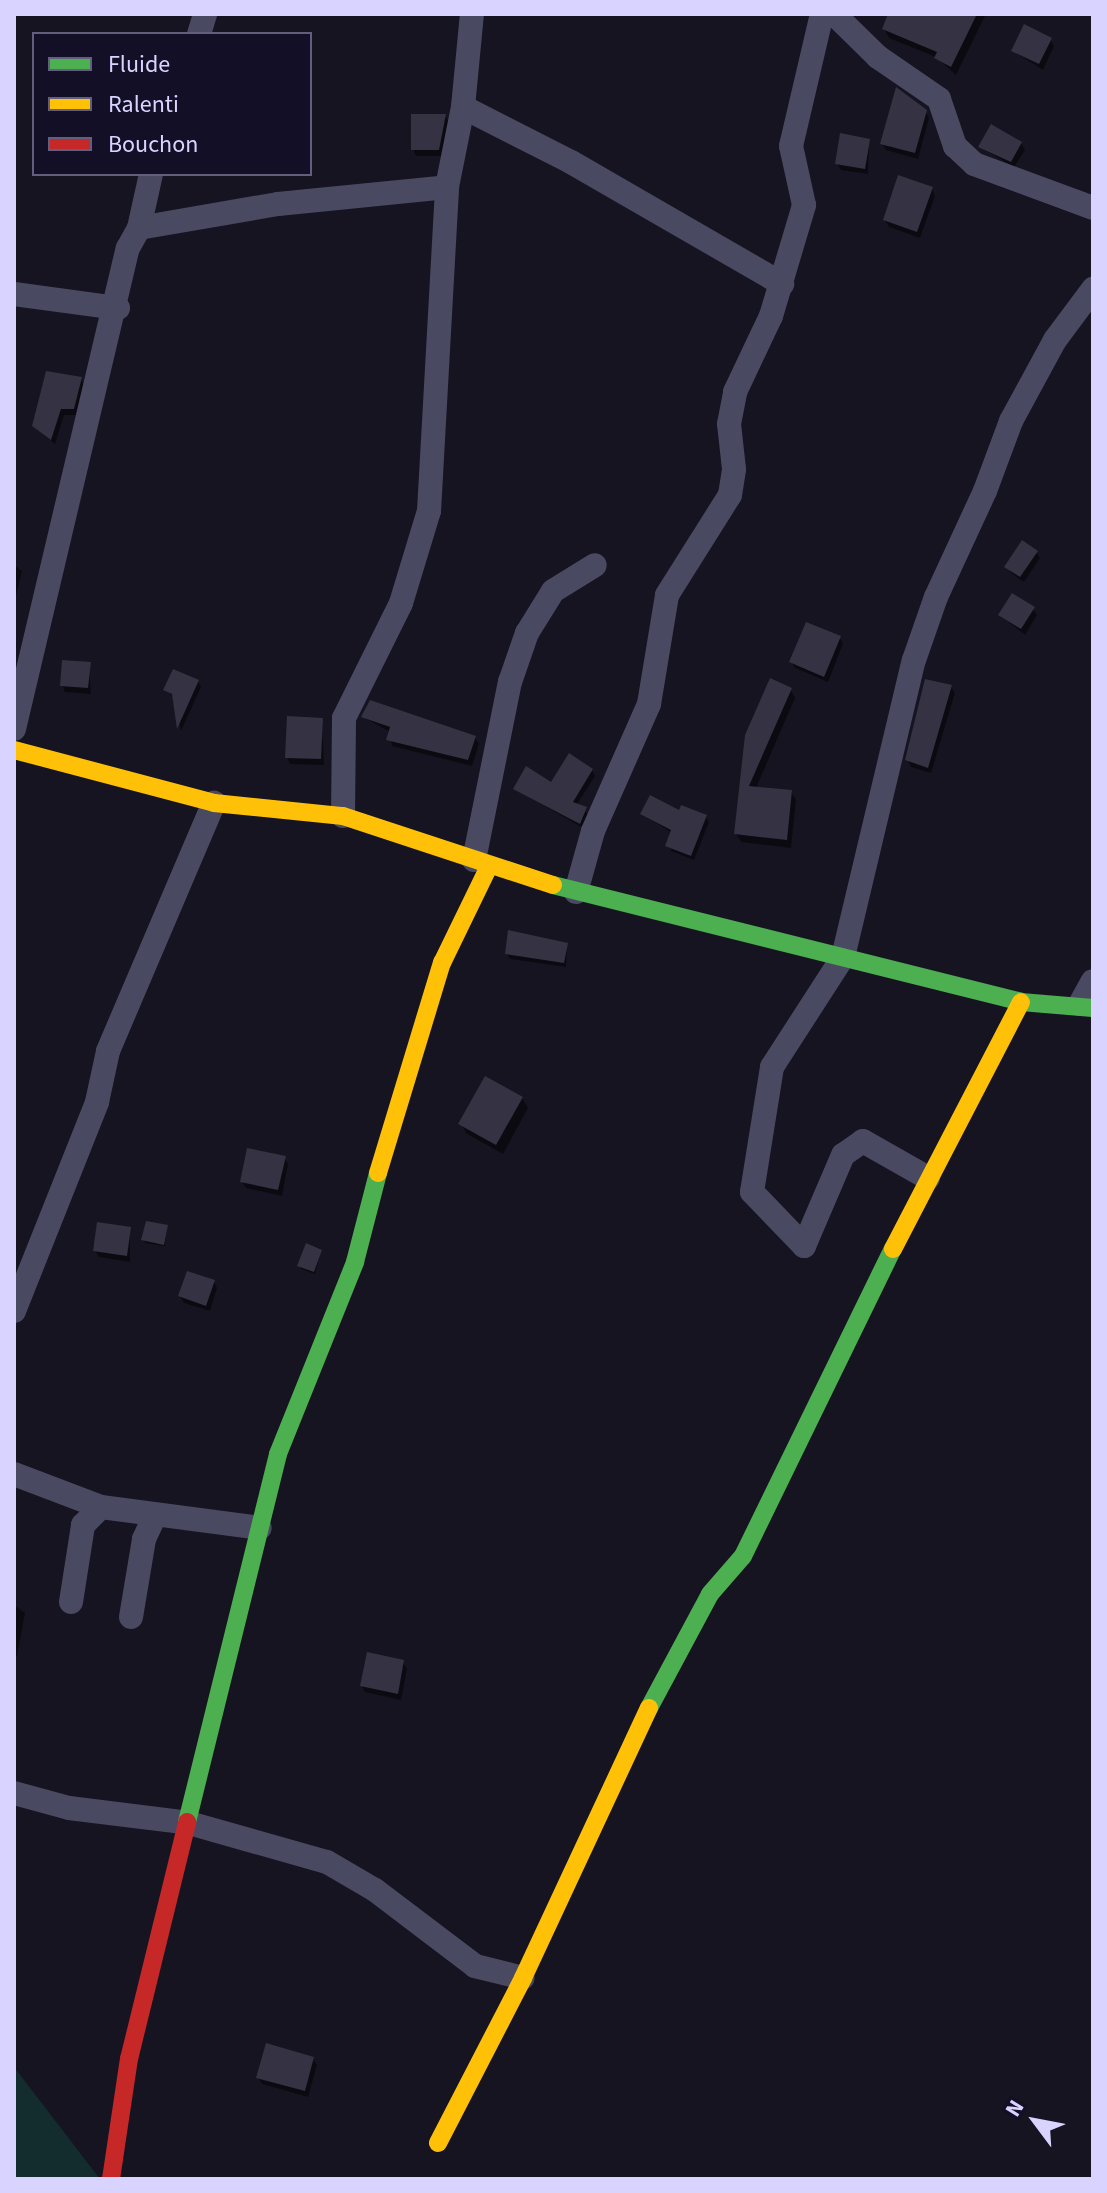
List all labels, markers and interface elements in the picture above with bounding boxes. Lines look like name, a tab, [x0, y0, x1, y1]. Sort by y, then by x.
legend	[32, 32, 312, 176]
text: Fluide	[108, 47, 170, 82]
text: Ralenti	[108, 87, 179, 122]
text: Bouchon	[108, 127, 198, 162]
north arrow	[995, 2081, 1075, 2161]
text: N	[997, 2094, 1032, 2123]

